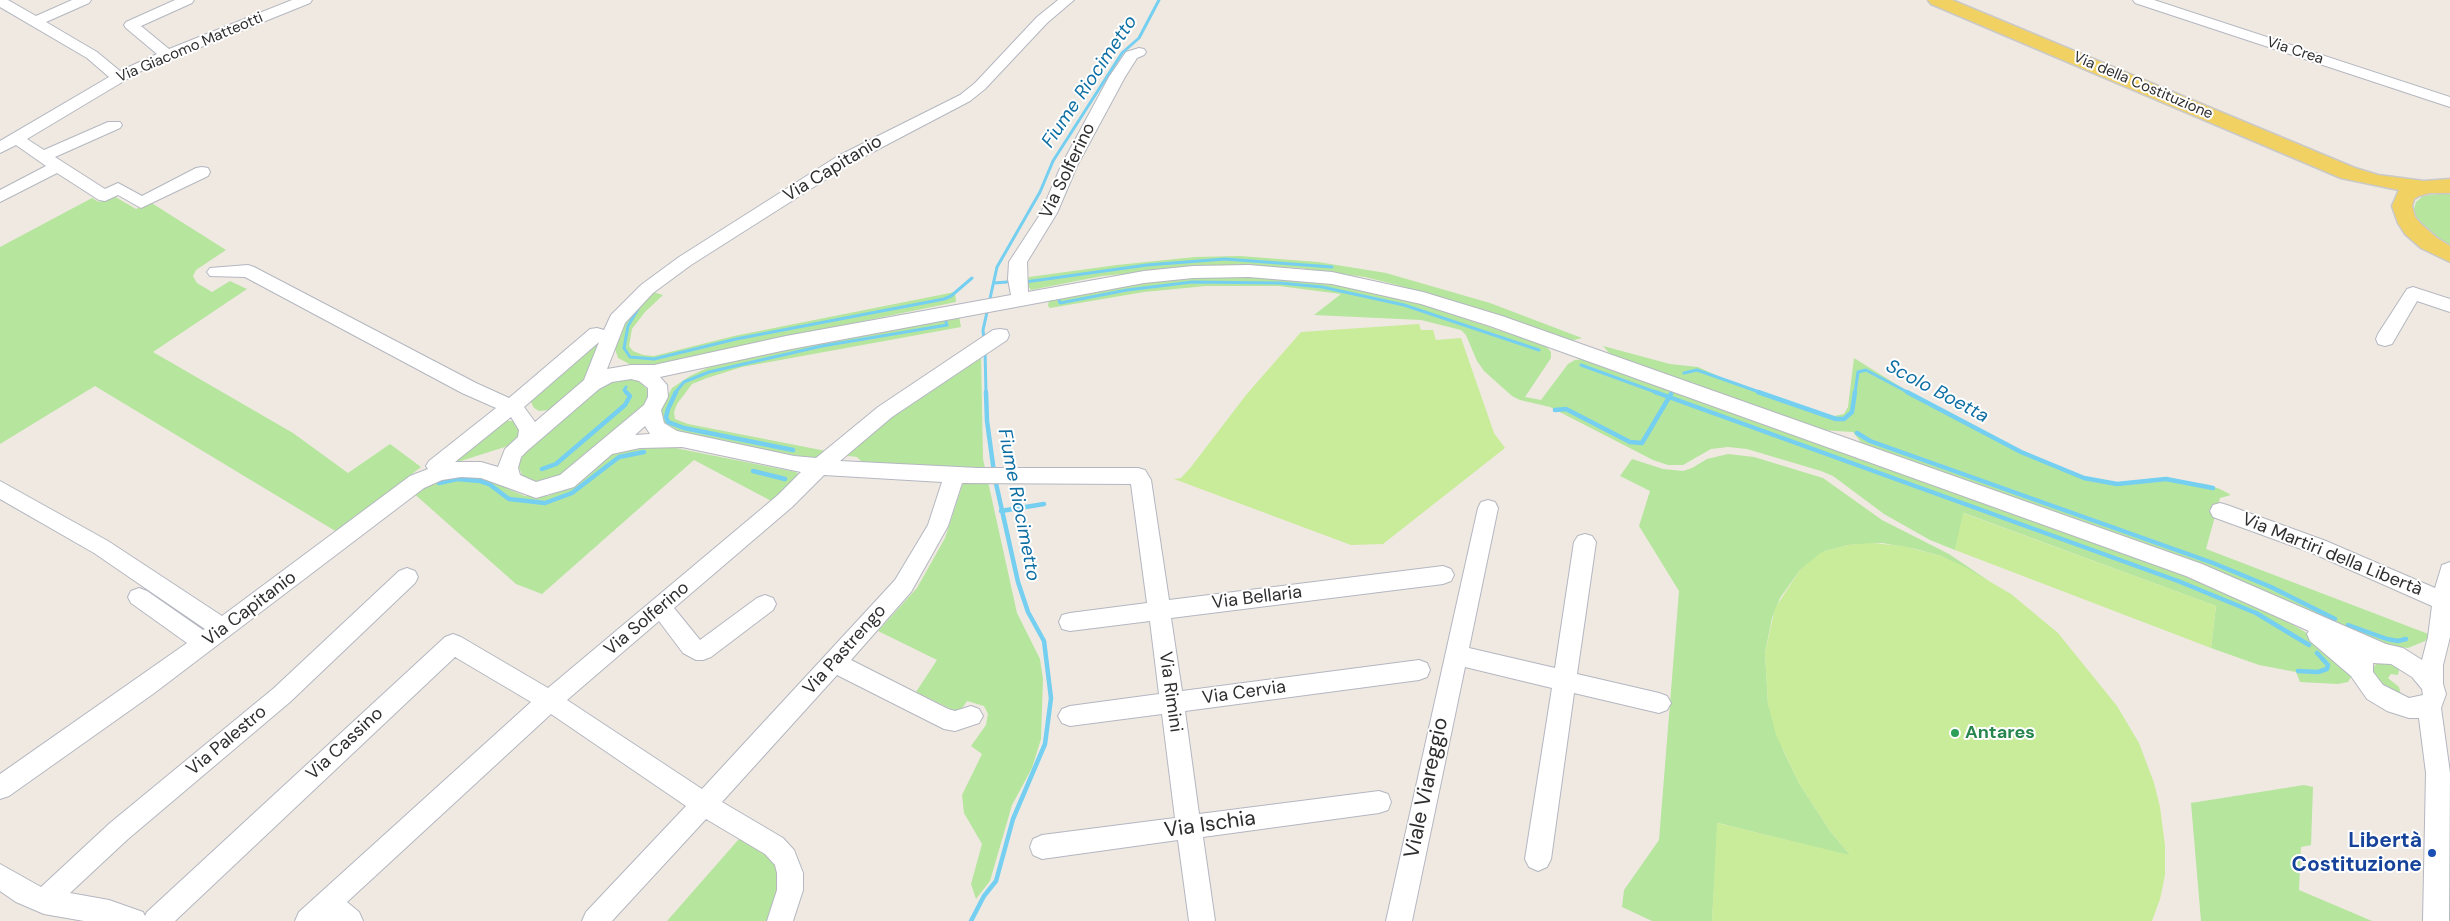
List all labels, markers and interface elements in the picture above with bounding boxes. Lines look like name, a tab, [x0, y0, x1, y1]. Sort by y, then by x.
street label: Via Giacomo Matteotti	[114, 9, 266, 87]
water label: Fiume Riocimetto	[1037, 12, 1143, 152]
street label: Via Crea	[2264, 33, 2326, 69]
street label: Via della Costituzione	[2071, 48, 2215, 124]
street label: Via Solferino	[1035, 120, 1101, 222]
street label: Via Capitanio	[780, 131, 886, 207]
water label: Scolo Boetta	[1882, 355, 1992, 429]
water label: Fiume Riocimetto	[992, 427, 1044, 583]
street label: Via Martiri della Libertà	[2239, 509, 2425, 601]
street label: Via Capitanio	[199, 567, 301, 651]
street label: Via Solferino	[600, 577, 694, 661]
street label: Via Bellaria	[1211, 582, 1303, 614]
street label: Via Pastrengo	[799, 601, 891, 699]
street label: Via Rimini	[1154, 650, 1186, 734]
street label: Via Cervia	[1201, 676, 1287, 710]
street label: Via Palestro	[183, 701, 271, 781]
street label: Via Cassino	[302, 703, 388, 785]
street label: Viale Viareggio	[1400, 715, 1454, 861]
place label: Antares	[1965, 722, 2035, 744]
marker: Antares	[1949, 727, 1961, 739]
street label: Via Ischia	[1163, 806, 1257, 844]
place label: Libertà Costituzione	[2292, 828, 2422, 878]
marker: Libertà Costituzione	[2426, 847, 2438, 859]

